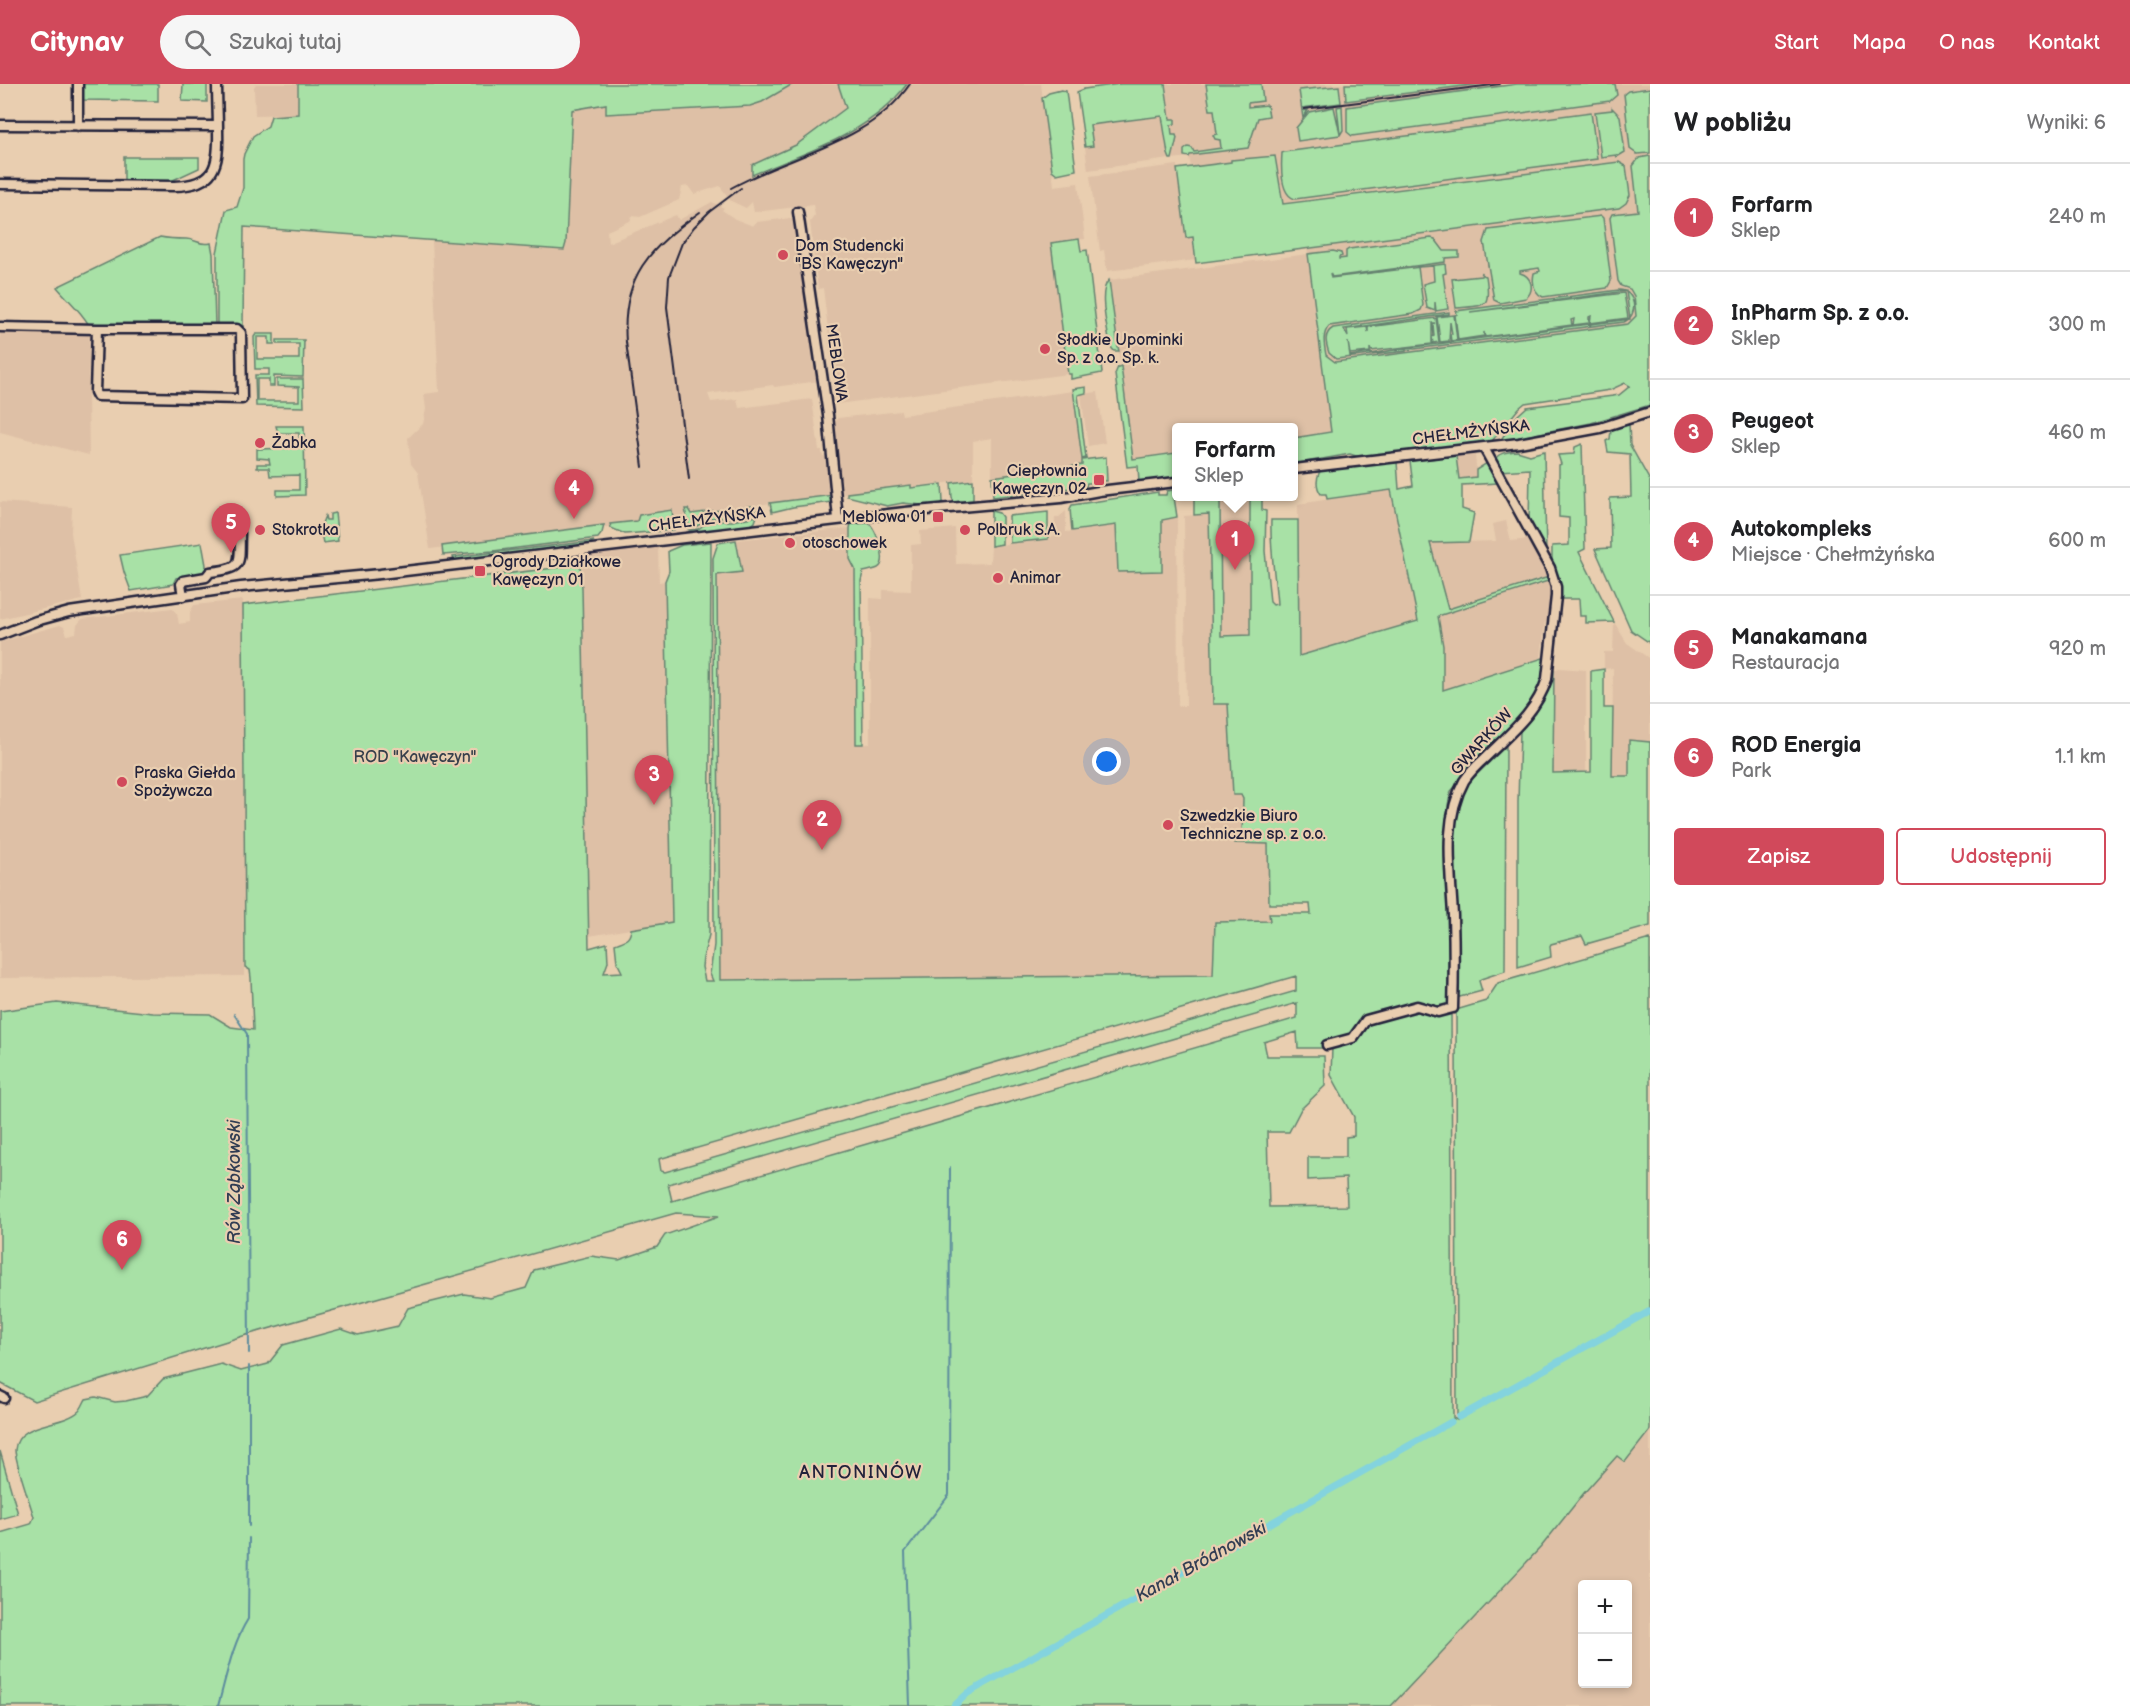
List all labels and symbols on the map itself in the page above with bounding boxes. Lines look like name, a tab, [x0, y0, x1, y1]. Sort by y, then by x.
place label: Dom Studencki "BS Kawęczyn"	[795, 237, 904, 274]
marker: Dom Studencki "BS Kawęczyn"	[776, 248, 790, 262]
street label: MEBLOWA	[821, 323, 851, 404]
place label: Słodkie Upominki Sp. z o.o. Sp. k.	[1057, 331, 1183, 368]
marker: Słodkie Upominki Sp. z o.o. Sp. k.	[1038, 342, 1052, 356]
street label: CHEŁMŻYŃSKA	[1411, 414, 1531, 450]
place label: Żabka	[271, 432, 317, 453]
marker: Żabka	[253, 436, 267, 450]
place label: Ciepłownia Kawęczyn 02	[992, 462, 1088, 499]
pin: 4	[554, 470, 594, 519]
marker: Ciepłownia Kawęczyn 02	[1092, 473, 1106, 487]
street label: CHEŁMŻYŃSKA	[647, 501, 767, 537]
pin: 5	[212, 504, 250, 553]
place label: Meblowa 01	[842, 508, 926, 527]
marker: Meblowa 01	[931, 510, 945, 524]
pin: 1	[1216, 520, 1254, 570]
place label: Stokrotka	[272, 521, 339, 540]
place label: Polbruk S.A.	[977, 521, 1060, 540]
marker: Stokrotka	[253, 523, 267, 537]
marker: Polbruk S.A.	[958, 523, 972, 537]
place label: otoschowek	[802, 534, 887, 553]
marker: otoschowek	[783, 536, 797, 550]
place label: Ogrody Działkowe Kawęczyn 01	[492, 553, 621, 590]
marker: Ogrody Działkowe Kawęczyn 01	[473, 564, 487, 578]
place label: Animar	[1010, 569, 1061, 588]
marker: Animar	[991, 571, 1005, 585]
street label: GWARKÓW	[1446, 703, 1517, 779]
your location	[1092, 747, 1121, 776]
park label: ROD "Kawęczyn"	[354, 748, 476, 767]
pin: 3	[634, 756, 674, 805]
place label: Praska Giełda Spożywcza	[134, 764, 236, 801]
marker: Praska Giełda Spożywcza	[115, 775, 129, 789]
pin: 2	[802, 800, 842, 850]
place label: Szwedzkie Biuro Techniczne sp. z o.o.	[1180, 807, 1326, 844]
marker: Szwedzkie Biuro Techniczne sp. z o.o.	[1161, 818, 1175, 832]
water label: Rów Ząbkowski	[224, 1119, 245, 1244]
pin: 6	[102, 1220, 142, 1270]
district label: ANTONINÓW	[799, 1460, 923, 1483]
water label: Kanał Bródnowski	[1132, 1517, 1271, 1607]

